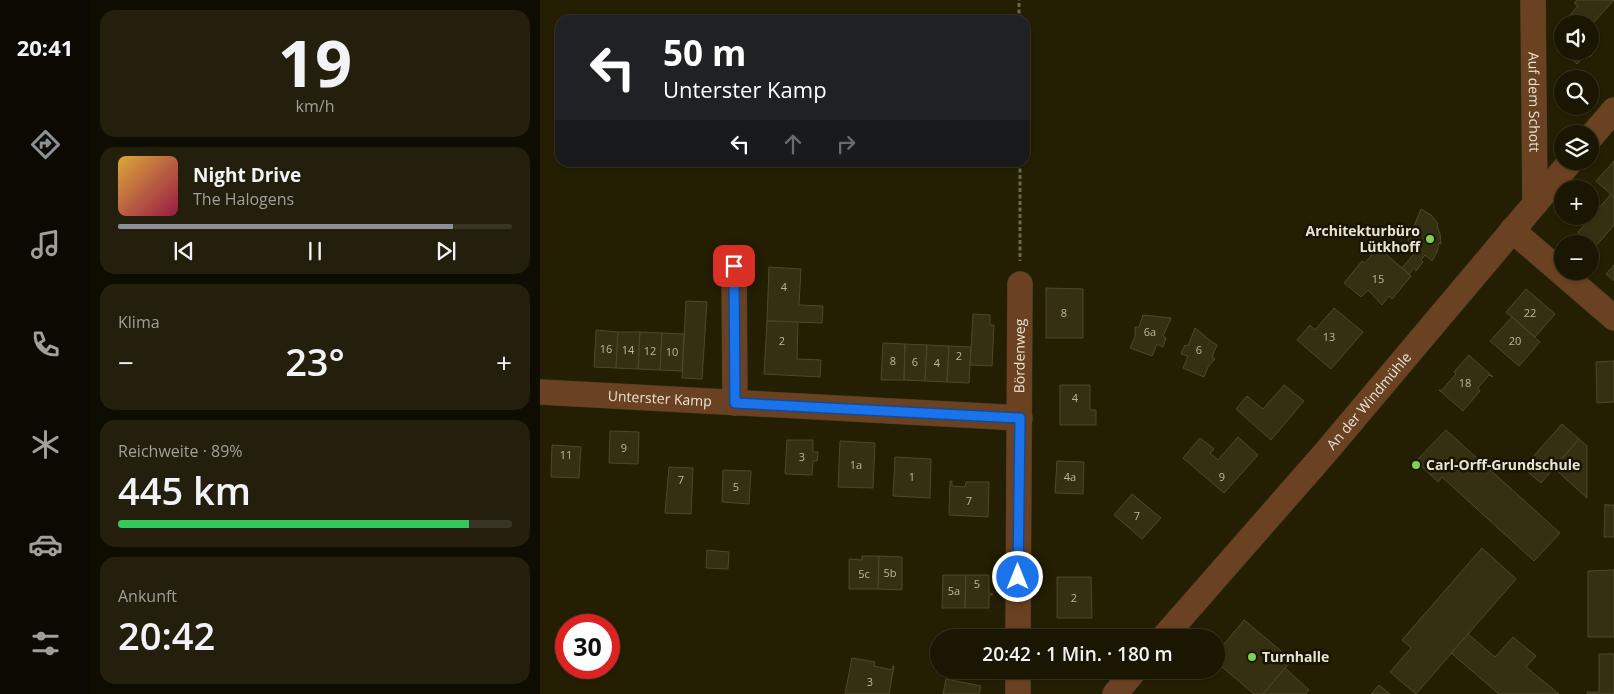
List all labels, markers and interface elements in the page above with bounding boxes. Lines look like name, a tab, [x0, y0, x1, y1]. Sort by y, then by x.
map controls	[1554, 15, 1599, 280]
button: sound	[1554, 15, 1599, 60]
text: 19	[278, 18, 352, 106]
text: 50 m	[663, 29, 746, 76]
text: 20:41	[17, 32, 73, 62]
icon: left	[580, 35, 645, 100]
street label: Auf dem Schott	[1525, 52, 1544, 152]
button: search	[1554, 70, 1599, 115]
text: Unterster Kamp	[663, 74, 827, 104]
text: km/h	[296, 95, 334, 117]
button: layers	[1554, 125, 1599, 170]
icon: directions	[28, 127, 63, 162]
icon: left	[726, 130, 754, 158]
icon: ahead	[779, 130, 807, 158]
icon: right	[832, 130, 860, 158]
text: Night Drive	[193, 162, 301, 188]
button: +	[1554, 180, 1599, 225]
text: The Halogens	[193, 188, 294, 210]
place label: Architekturbüro Lütkhoff	[1306, 221, 1421, 256]
icon: music	[28, 227, 63, 262]
marker: Architekturbüro Lütkhoff	[1424, 233, 1436, 245]
button: −	[1554, 235, 1599, 280]
icon: previous	[170, 237, 198, 265]
icon: pause	[301, 237, 329, 265]
icon: next	[432, 237, 460, 265]
pin	[713, 245, 755, 287]
icon: arrive	[720, 252, 748, 280]
house number: 15	[1372, 271, 1384, 286]
house number: 4	[781, 279, 788, 294]
house number: 8	[1061, 305, 1067, 320]
house number: 22	[1524, 305, 1536, 320]
text: Klima	[118, 311, 160, 333]
street label: Bördenweg	[1009, 318, 1029, 393]
house number: 6a	[1144, 324, 1156, 339]
icon: phone	[28, 327, 63, 362]
house number: 13	[1323, 329, 1335, 344]
house number: 2	[779, 333, 785, 348]
house number: 20	[1509, 333, 1521, 348]
text: 23°	[285, 335, 345, 387]
house number: 16	[600, 341, 612, 356]
house number: 14	[622, 342, 635, 357]
house number: 6	[1196, 342, 1202, 357]
text: −	[118, 343, 134, 381]
text: +	[496, 343, 512, 381]
house number: 12	[644, 343, 656, 358]
house number: 10	[666, 344, 678, 359]
house number: 2	[956, 348, 962, 363]
street label: An der Windmühle	[1322, 348, 1415, 453]
house number: 8	[890, 353, 896, 368]
house number: 6	[912, 354, 918, 369]
house number: 4	[934, 355, 941, 370]
house number: 18	[1459, 375, 1471, 390]
street label: Unterster Kamp	[607, 386, 712, 410]
house number: 4	[1072, 390, 1079, 405]
icon: climate	[28, 427, 63, 462]
text: Reichweite · 89%	[118, 440, 243, 462]
house number: 9	[621, 440, 627, 455]
house number: 11	[560, 447, 572, 462]
house number: 3	[799, 449, 805, 464]
place label: Carl-Orff-Grundschule	[1426, 455, 1580, 474]
house number: 1a	[850, 457, 862, 472]
marker: Carl-Orff-Grundschule	[1410, 459, 1422, 471]
text: 445 km	[118, 464, 251, 516]
house number: 1	[909, 469, 915, 484]
house number: 4a	[1064, 469, 1076, 484]
house number: 9	[1219, 469, 1225, 484]
house number: 7	[678, 472, 684, 487]
house number: 5	[733, 479, 739, 494]
house number: 7	[966, 493, 972, 508]
house number: 7	[1134, 508, 1140, 523]
icon: car	[28, 527, 63, 562]
position arrow	[991, 550, 1043, 602]
house number: 5b	[883, 565, 897, 580]
house number: 5c	[858, 566, 870, 581]
house number: 5	[974, 576, 980, 591]
house number: 5a	[948, 583, 960, 598]
text: Ankunft	[118, 585, 177, 607]
house number: 2	[1071, 590, 1077, 605]
text: 20:42	[118, 609, 215, 661]
speed limit sign: 30	[555, 614, 620, 679]
icon: filters	[28, 626, 63, 661]
text: 20:42 · 1 Min. · 180 m	[982, 641, 1173, 667]
place label: Turnhalle	[1262, 647, 1329, 666]
marker: Turnhalle	[1246, 651, 1258, 663]
house number: 3	[867, 674, 873, 689]

